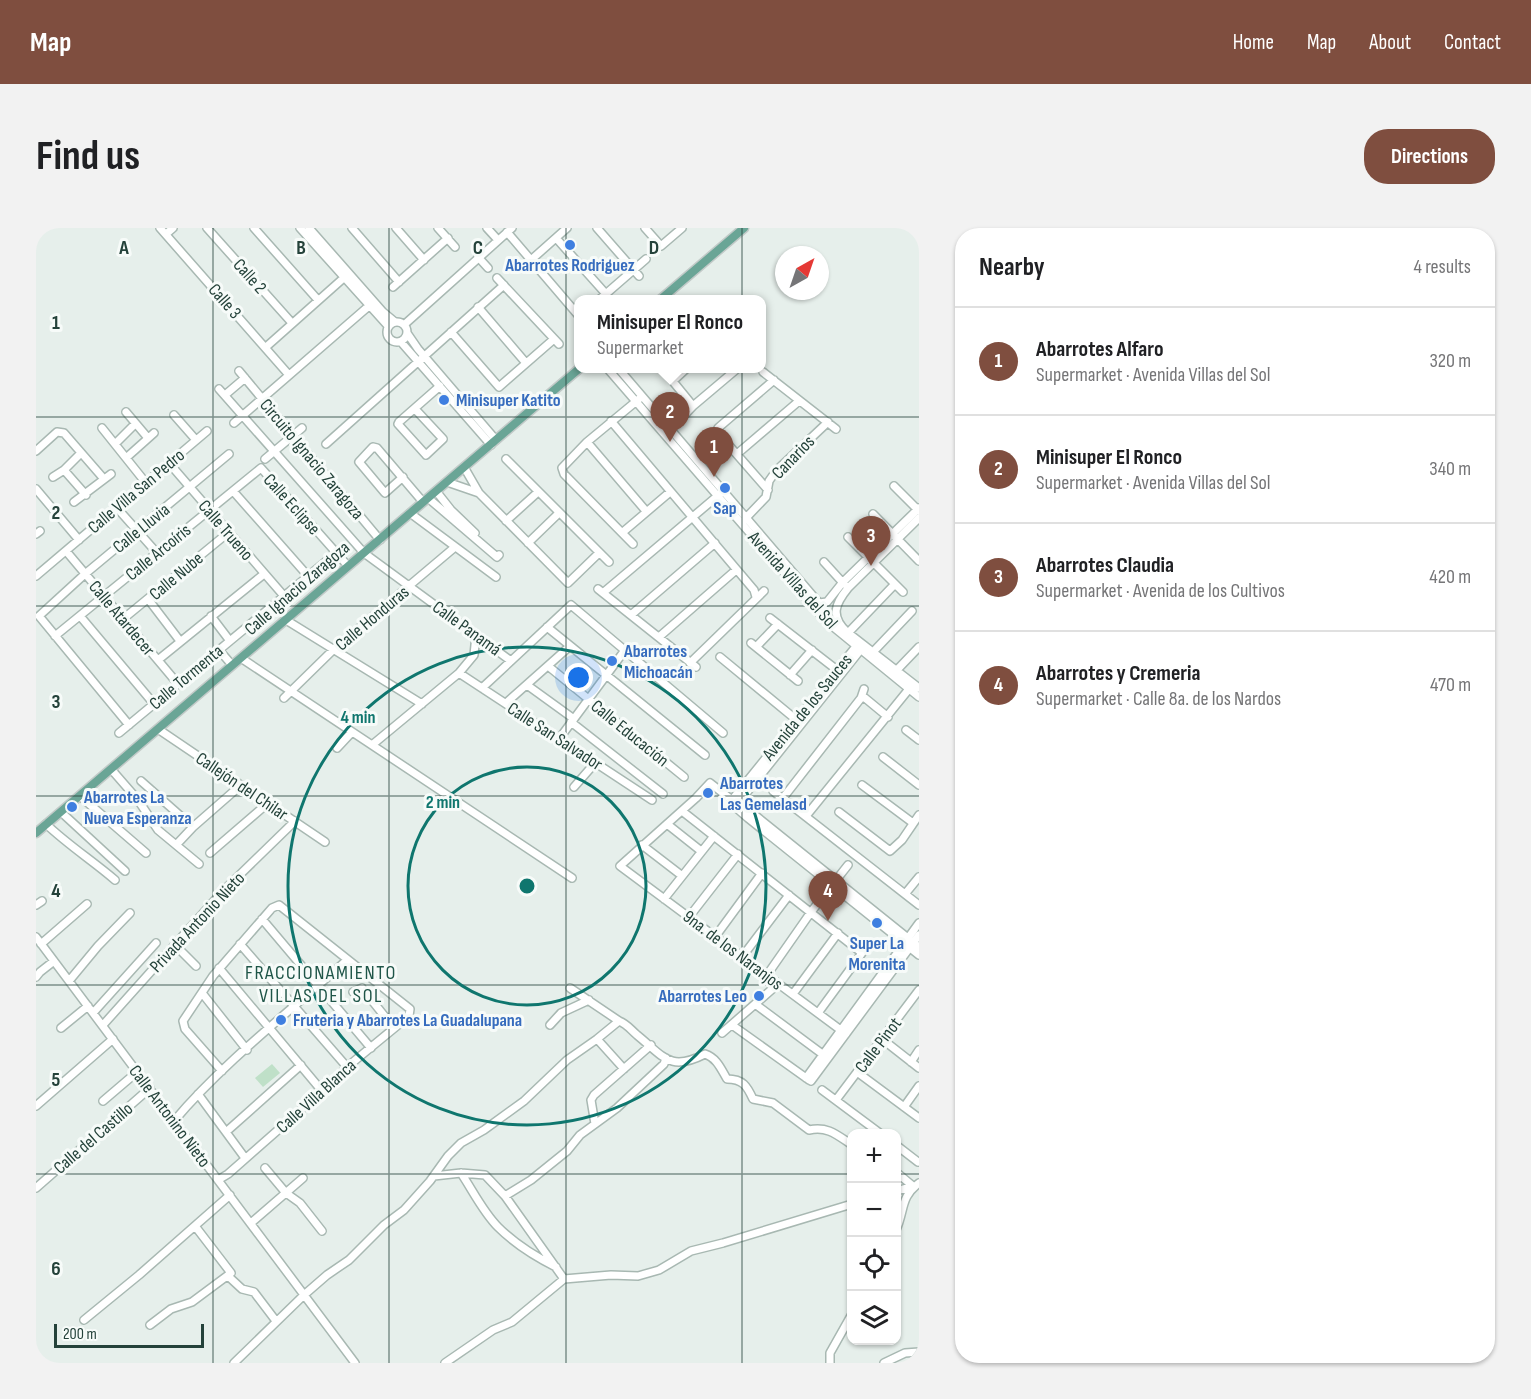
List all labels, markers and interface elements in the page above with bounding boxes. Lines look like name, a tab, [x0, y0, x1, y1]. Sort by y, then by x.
text: Map	[30, 26, 71, 59]
text: Home	[1233, 30, 1274, 55]
text: Map	[1307, 30, 1336, 55]
text: About	[1369, 30, 1411, 55]
text: Contact	[1444, 30, 1501, 55]
button: Directions	[1364, 129, 1495, 184]
text: Find us	[36, 131, 140, 182]
text: A	[118, 236, 129, 260]
text: B	[296, 236, 306, 260]
text: C	[473, 236, 483, 260]
text: D	[649, 236, 659, 260]
marker: Abarrotes Rodriguez	[563, 238, 577, 252]
north arrow	[775, 246, 829, 300]
text: Nearby	[979, 252, 1045, 283]
street label: Calle 2	[229, 255, 271, 298]
place label: Abarrotes Rodriguez	[504, 255, 635, 276]
text: 4 results	[1414, 255, 1471, 279]
street label: Calle 3	[204, 279, 246, 323]
popup	[574, 295, 766, 373]
text: Minisuper El Ronco	[597, 309, 743, 336]
text: 1	[52, 311, 60, 335]
text: Supermarket	[597, 336, 684, 360]
text: Abarrotes Alfaro	[1036, 336, 1163, 363]
text: 1	[995, 349, 1002, 373]
text: 320 m	[1429, 349, 1471, 373]
text: Supermarket · Avenida Villas del Sol	[1036, 363, 1271, 387]
place label: Minisuper Katito	[456, 390, 561, 411]
pin: 2	[650, 392, 690, 442]
marker: Minisuper Katito	[437, 393, 451, 407]
street label: Circuito Ignacio Zaragoza	[255, 395, 368, 524]
pin: 1	[694, 428, 734, 477]
street label: Canarios	[768, 431, 819, 484]
text: Minisuper El Ronco	[1036, 444, 1182, 471]
street label: Calle Villa San Pedro	[84, 445, 189, 538]
text: 2	[994, 457, 1003, 481]
text: 340 m	[1429, 457, 1471, 481]
street label: Calle Eclipse	[259, 469, 324, 539]
text: Supermarket · Avenida Villas del Sol	[1036, 471, 1271, 495]
marker: Sap	[718, 481, 732, 495]
street label: Calle Trueno	[194, 496, 258, 565]
place label: Sap	[713, 498, 737, 519]
street label: Calle Lluvia	[109, 499, 174, 558]
text: 2	[52, 501, 60, 525]
pin: 3	[852, 516, 890, 566]
street label: Calle Arcoíris	[121, 520, 195, 585]
street label: Avenida Villas del Sol	[743, 527, 842, 633]
street label: Calle Ignacio Zaragoza	[241, 537, 354, 640]
street label: Calle Nube	[145, 548, 207, 605]
text: Abarrotes Claudia	[1036, 552, 1174, 579]
text: 3	[994, 565, 1003, 589]
text: 420 m	[1429, 565, 1471, 589]
street label: Calle Atardecer	[84, 577, 159, 660]
text: Supermarket · Avenida de los Cultivos	[1036, 579, 1285, 603]
street label: Calle Honduras	[331, 581, 413, 655]
street label: Calle Panamá	[428, 597, 505, 660]
street label: Calle Tormenta	[145, 640, 228, 714]
place label: Abarrotes Michoacán	[623, 641, 693, 683]
street label: Avenida de los Sauces	[757, 650, 857, 765]
marker: Abarrotes Michoacán	[605, 654, 619, 668]
text: Abarrotes y Cremeria	[1036, 660, 1201, 687]
your location	[564, 663, 593, 692]
text: 4	[994, 673, 1003, 697]
text: 470 m	[1430, 673, 1471, 697]
text: Supermarket · Calle 8a. de los Nardos	[1036, 687, 1281, 711]
text: 3	[52, 690, 61, 714]
street label: Calle Educación	[587, 696, 673, 771]
street label: Calle San Salvador	[503, 698, 606, 775]
text: 4 min	[341, 707, 375, 728]
street label: Callejón del Chilar	[192, 748, 292, 825]
place label: Abarrotes Las Gemelasd	[719, 773, 807, 815]
marker: Abarrotes Las Gemelasd	[701, 786, 715, 800]
place label: Abarrotes La Nueva Esperanza	[83, 787, 192, 829]
text: 2 min	[426, 792, 460, 813]
marker: Abarrotes La Nueva Esperanza	[65, 800, 79, 814]
street label: Privada Antonio Nieto	[145, 868, 249, 977]
pin: 4	[808, 872, 848, 921]
centre of rings	[517, 876, 537, 896]
text: 4	[51, 879, 61, 903]
street label: 9na. de los Naranjos	[679, 906, 787, 995]
marker: Super La Morenita	[870, 916, 884, 930]
place label: Super La Morenita	[848, 933, 906, 975]
district label: FRACCIONAMIENTO VILLAS DEL SOL	[245, 961, 397, 1008]
place label: Abarrotes Leo	[658, 986, 747, 1007]
marker: Abarrotes Leo	[752, 989, 766, 1003]
place label: Fruteria y Abarrotes La Guadalupana	[293, 1010, 522, 1031]
marker: Fruteria y Abarrotes La Guadalupana	[274, 1013, 288, 1027]
street label: Calle Pinot	[851, 1013, 906, 1077]
street label: Calle Villa Blanca	[272, 1055, 361, 1138]
street label: Calle Antonino Nieto	[124, 1061, 215, 1172]
text: 5	[52, 1068, 61, 1092]
street label: Calle del Castillo	[49, 1098, 137, 1178]
map controls	[847, 1129, 901, 1345]
button: +	[847, 1129, 901, 1183]
button: −	[847, 1183, 901, 1237]
button: locate	[847, 1237, 901, 1291]
text: 6	[51, 1257, 61, 1281]
button: layers	[847, 1291, 901, 1345]
scale bar	[54, 1321, 204, 1348]
text: 200 m	[63, 1325, 97, 1344]

